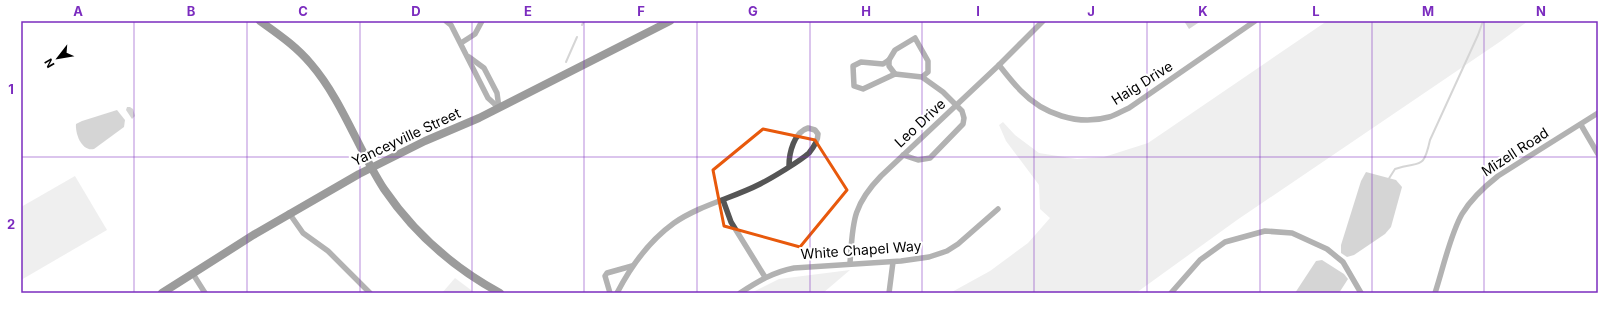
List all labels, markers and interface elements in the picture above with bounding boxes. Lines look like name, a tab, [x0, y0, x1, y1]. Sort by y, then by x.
text: A	[73, 3, 83, 19]
text: B	[187, 3, 196, 19]
text: C	[298, 3, 308, 19]
text: D	[411, 3, 421, 19]
text: E	[524, 3, 532, 19]
text: F	[637, 3, 645, 19]
text: G	[748, 3, 758, 19]
text: H	[861, 3, 871, 19]
text: I	[976, 3, 980, 19]
text: J	[1087, 3, 1095, 19]
text: K	[1198, 3, 1208, 19]
text: L	[1312, 3, 1320, 19]
text: M	[1422, 3, 1434, 19]
text: N	[1536, 3, 1546, 19]
north arrow	[38, 38, 78, 78]
text: N	[41, 56, 58, 70]
street label: Haig Drive	[1108, 57, 1175, 108]
text: 1	[8, 81, 14, 97]
street label: Leo Drive	[891, 95, 949, 150]
street label: Yanceyville Street	[349, 104, 463, 169]
street label: Mizell Road	[1478, 124, 1551, 179]
text: 2	[7, 216, 15, 232]
street label: White Chapel Way	[800, 237, 922, 262]

